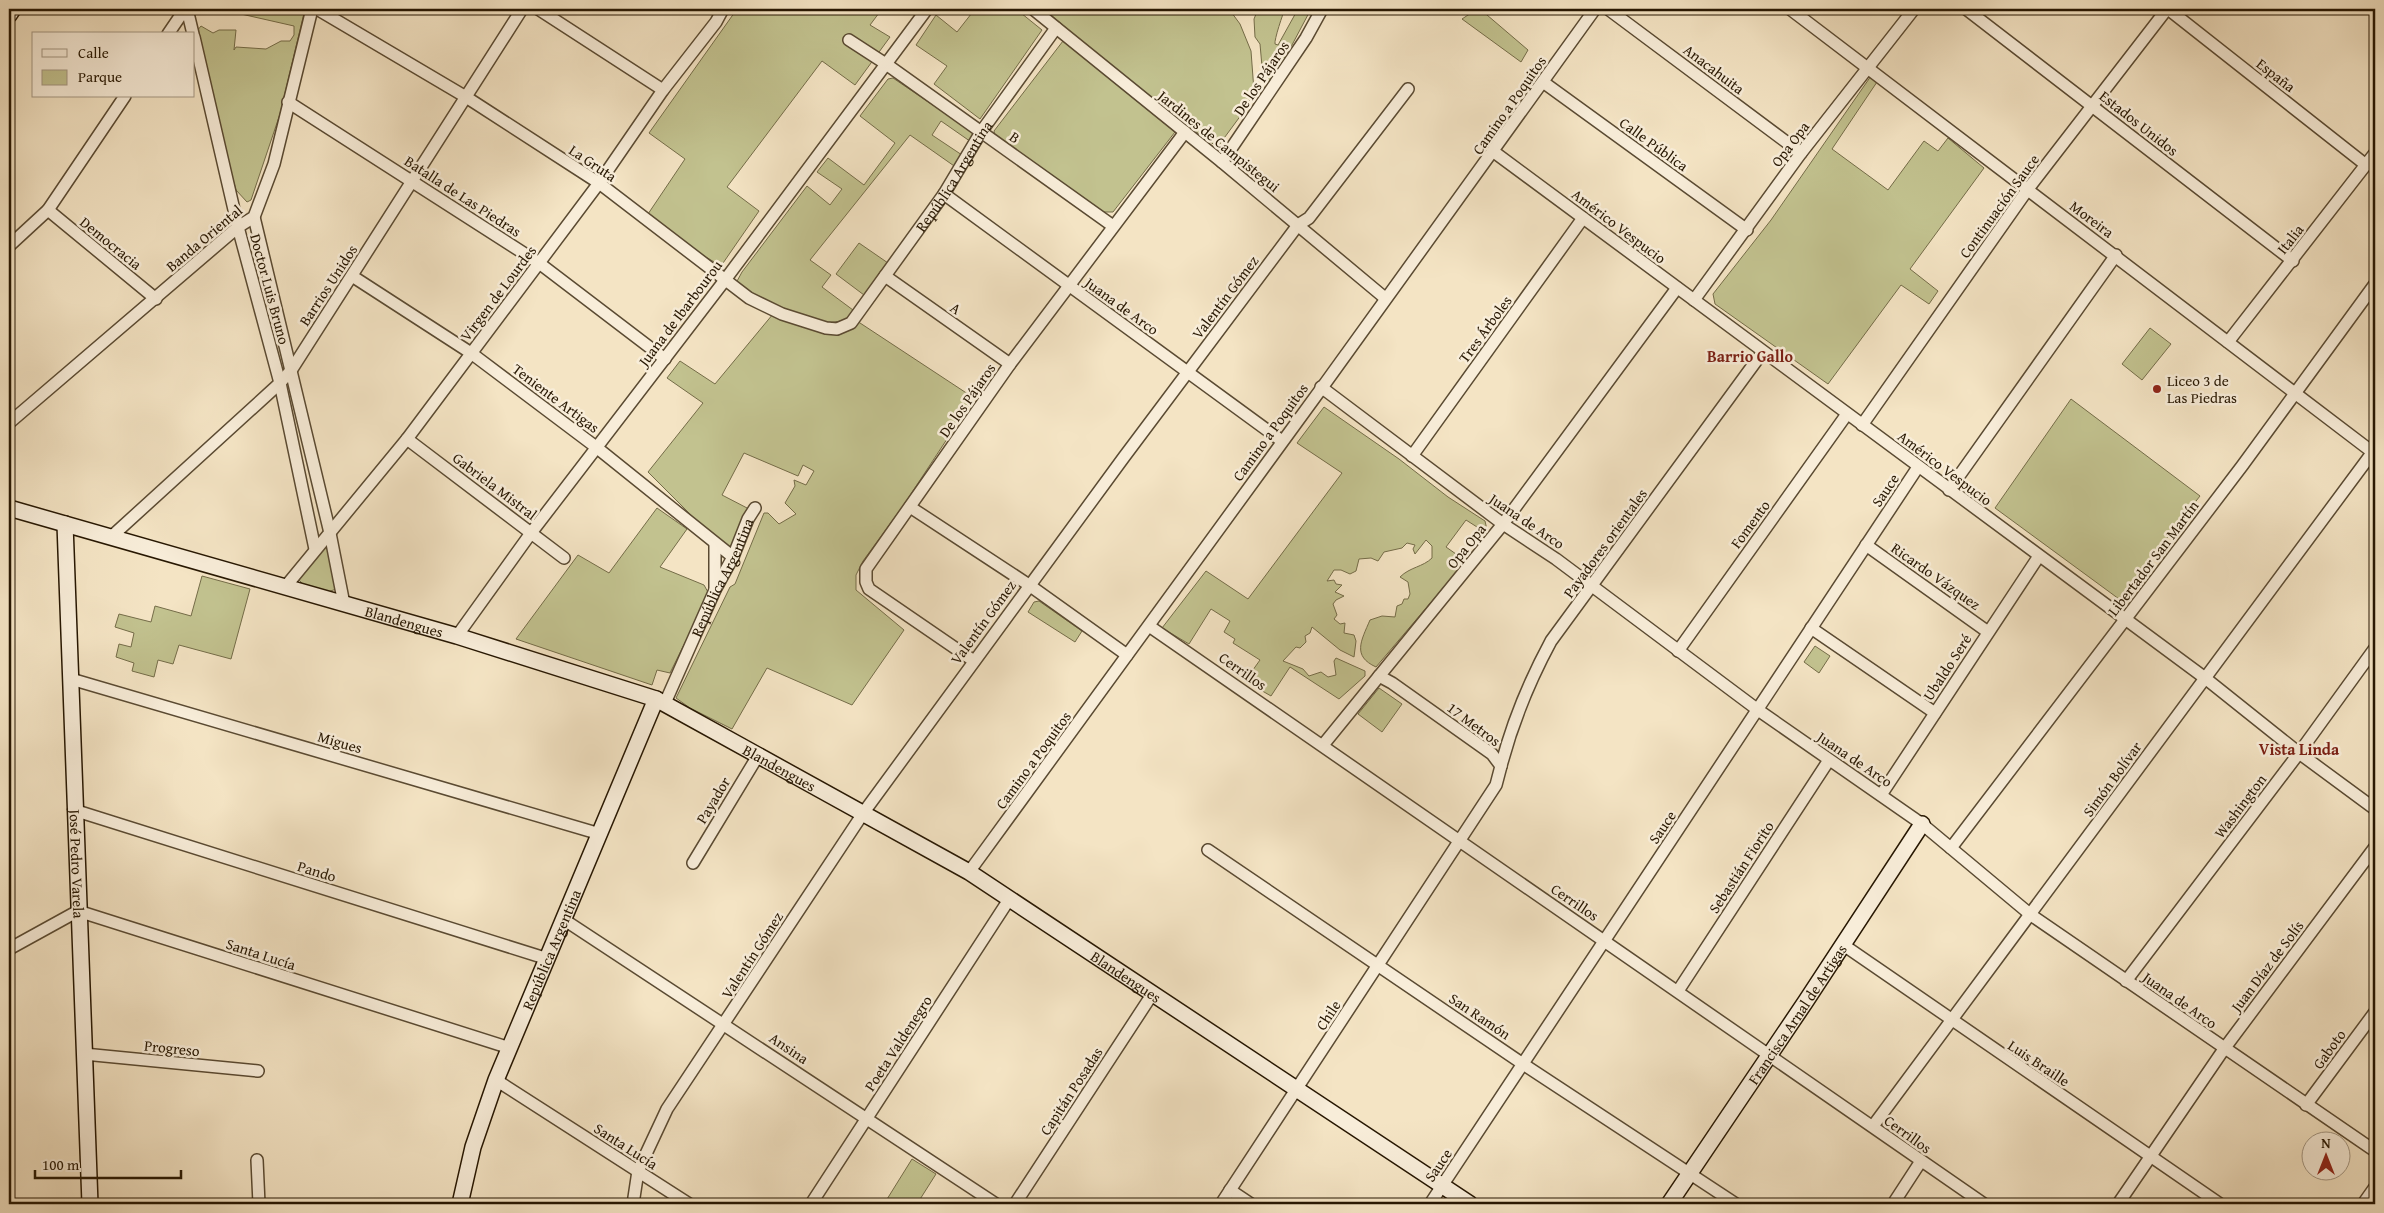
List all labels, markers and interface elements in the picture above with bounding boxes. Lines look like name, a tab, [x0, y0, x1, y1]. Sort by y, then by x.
legend	[32, 32, 195, 98]
street label: De los Pájaros	[1228, 36, 1294, 120]
street label: Anacahuita	[1679, 39, 1749, 99]
text: Calle	[78, 42, 109, 63]
street label: Camino a Poquitos	[1467, 51, 1551, 159]
street label: España	[2252, 53, 2300, 97]
text: Parque	[78, 66, 122, 87]
street label: Jardines de Campistegui	[1152, 84, 1284, 197]
street label: Estados Unidos	[2095, 85, 2183, 161]
street label: Calle Pública	[1615, 112, 1693, 176]
street label: República Argentina	[910, 116, 997, 236]
street label: Opa Opa	[1766, 117, 1814, 171]
street label: B	[1005, 126, 1025, 148]
street label: La Gruta	[565, 139, 621, 187]
street label: Batalla de Las Piedras	[401, 150, 525, 242]
street label: Continuación Sauce	[1954, 150, 2044, 262]
street label: Américo Vespucio	[1568, 184, 1671, 269]
street label: Moreira	[2066, 195, 2118, 243]
street label: Banda Oriental	[161, 200, 247, 276]
street label: Democracia	[76, 212, 146, 274]
street label: Italia	[2272, 220, 2308, 258]
street label: Doctor Luis Bruno	[245, 231, 295, 347]
street label: Barrios Unidos	[294, 240, 362, 330]
street label: Virgen de Lourdes	[455, 241, 541, 345]
street label: Valentín Gómez	[1187, 251, 1264, 343]
street label: Juana de Ibarbourou	[632, 255, 727, 372]
street label: Juana de Arco	[1079, 271, 1163, 340]
street label: Tres Árboles	[1453, 291, 1517, 367]
street label: A	[946, 297, 966, 319]
district label: Barrio Gallo	[1707, 344, 1794, 368]
street label: Teniente Artigas	[508, 358, 604, 438]
street label: De los Pájaros	[934, 359, 1000, 441]
place label: Liceo 3 de Las Piedras	[2167, 370, 2237, 408]
street label: Camino a Poquitos	[1227, 379, 1313, 485]
marker: Liceo 3 de Las Piedras	[2151, 383, 2163, 395]
street label: Américo Vespucio	[1894, 426, 1997, 511]
street label: Gabriela Mistral	[448, 447, 542, 525]
street label: Sauce	[1866, 469, 1904, 511]
street label: Payadores orientales	[1558, 484, 1652, 602]
street label: Juana de Arco	[1484, 487, 1569, 554]
street label: Fomento	[1725, 495, 1775, 552]
street label: Libertador San Martín	[2103, 495, 2204, 620]
street label: República Argentina	[685, 515, 758, 640]
street label: Opa Opa	[1442, 519, 1490, 573]
street label: Ricardo Vázquez	[1887, 537, 1985, 615]
street label: Valentín Gómez	[945, 575, 1021, 668]
street label: Blandengues	[363, 600, 446, 642]
street label: Ubaldo Seré	[1918, 630, 1976, 704]
street label: Cerrillos	[1215, 647, 1271, 695]
street label: 17 Metros	[1443, 697, 1505, 751]
street label: Camino a Poquitos	[990, 707, 1076, 813]
street label: Juana de Arco	[1812, 725, 1897, 792]
street label: Migues	[315, 726, 365, 758]
street label: Simón Bolívar	[2078, 737, 2146, 821]
district label: Vista Linda	[2259, 737, 2340, 761]
street label: Blandengues	[739, 739, 820, 796]
street label: Washington	[2209, 769, 2271, 842]
street label: Payador	[691, 773, 735, 827]
street label: Sauce	[1643, 806, 1681, 848]
street label: José Pedro Varela	[65, 807, 90, 919]
street label: Sebastián Fiorito	[1703, 817, 1779, 917]
street label: Pando	[295, 855, 339, 887]
street label: Cerrillos	[1547, 878, 1603, 926]
street label: República Argentina	[516, 886, 585, 1013]
street label: Valentín Gómez	[716, 907, 788, 1002]
street label: Juan Díaz de Solís	[2224, 916, 2308, 1018]
street label: Santa Lucía	[224, 933, 298, 975]
street label: Francisca Arnal de Artigas	[1742, 940, 1851, 1088]
street label: Blandengues	[1087, 945, 1166, 1007]
street label: Juana de Arco	[2137, 965, 2222, 1034]
street label: San Ramón	[1445, 988, 1515, 1045]
street label: Poeta Valdenegro	[859, 991, 937, 1095]
street label: Chile	[1310, 996, 1346, 1034]
street label: Gaboto	[2307, 1025, 2351, 1073]
street label: Ansina	[765, 1027, 813, 1069]
street label: Progreso	[143, 1035, 201, 1061]
street label: Luis Braille	[2004, 1035, 2074, 1091]
street label: Capitán Posadas	[1035, 1043, 1107, 1139]
street label: Cerrillos	[1880, 1110, 1936, 1158]
street label: Santa Lucía	[590, 1118, 662, 1174]
north arrow	[2302, 1130, 2352, 1180]
text: N	[2321, 1133, 2331, 1153]
street label: Sauce	[1419, 1144, 1457, 1186]
scale bar	[35, 1148, 181, 1180]
text: 100 m	[42, 1154, 80, 1175]

